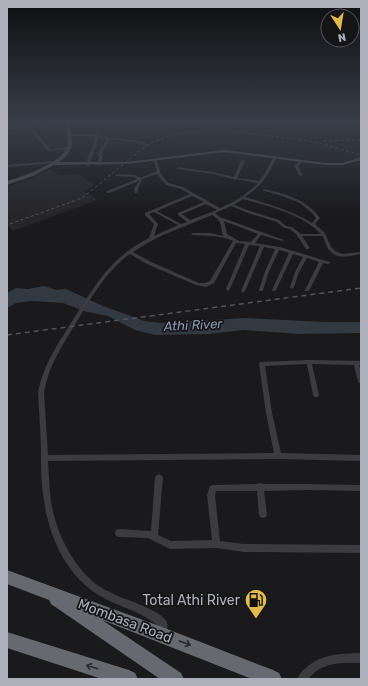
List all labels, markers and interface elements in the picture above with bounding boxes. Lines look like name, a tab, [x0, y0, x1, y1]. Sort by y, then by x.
north arrow	[320, 8, 360, 48]
text: N	[337, 30, 347, 44]
water label: Athi River	[162, 316, 224, 334]
fuel station icon: Total Athi River	[243, 587, 269, 620]
place label: Total Athi River	[143, 592, 241, 609]
street label: Mombasa Road	[76, 595, 174, 647]
one-way arrow	[178, 640, 190, 648]
one-way arrow	[86, 663, 99, 670]

